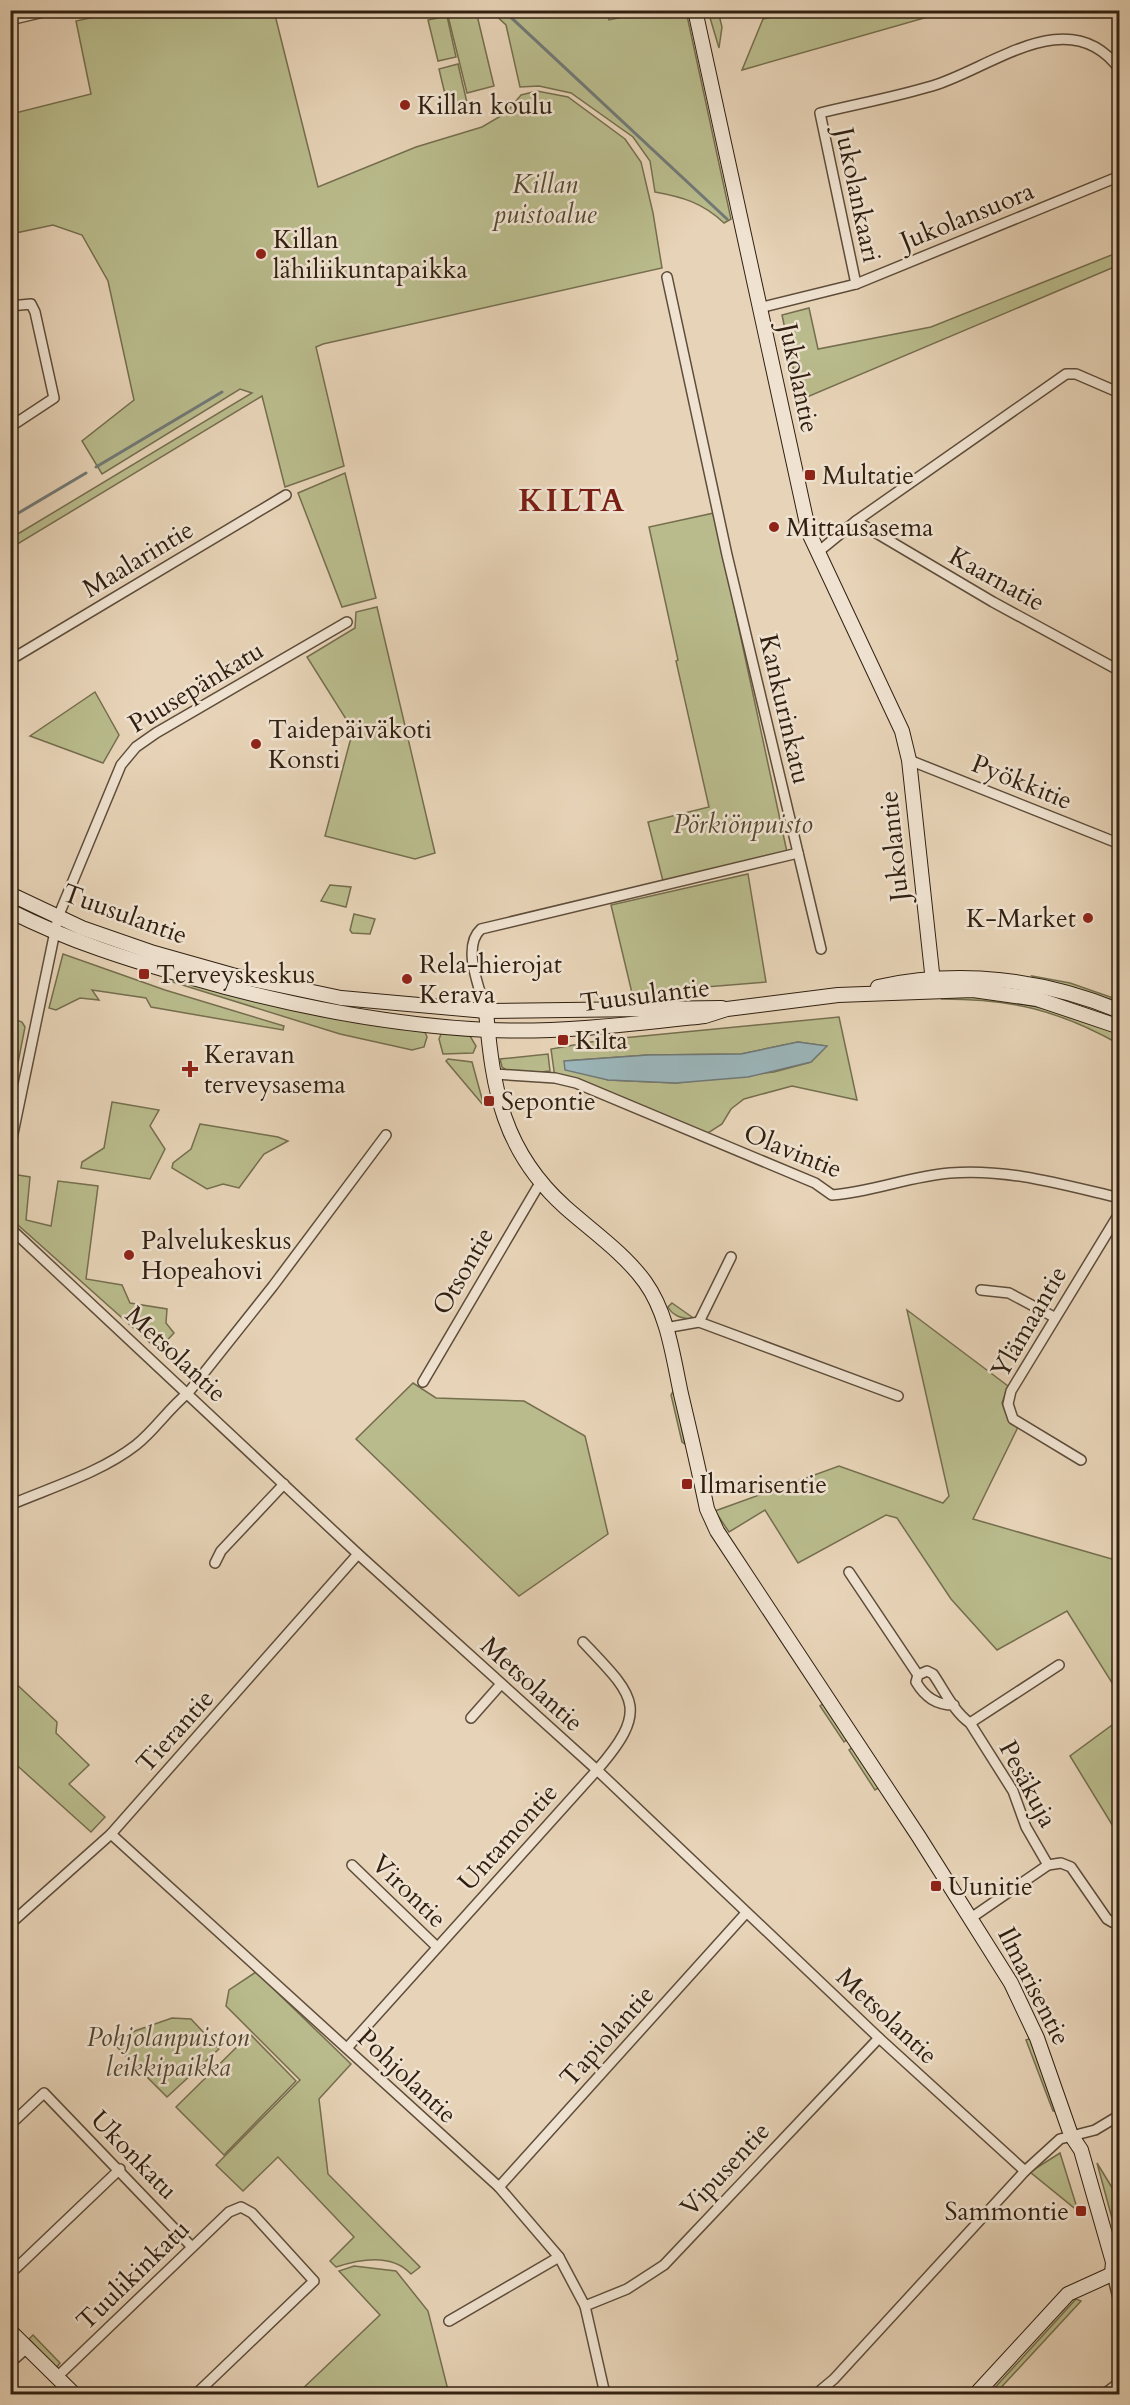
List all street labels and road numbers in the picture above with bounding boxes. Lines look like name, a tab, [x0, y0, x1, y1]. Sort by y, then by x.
street label: Jukolankaari	[826, 121, 889, 266]
street label: Jukolansuora	[891, 173, 1039, 260]
street label: Jukolantie	[770, 316, 828, 436]
street label: Maalarintie	[76, 512, 200, 606]
street label: Kaarnatie	[943, 538, 1051, 620]
street label: Kankurinkatu	[751, 631, 819, 787]
street label: Puusepänkatu	[122, 633, 270, 741]
street label: Pyökkitie	[966, 746, 1078, 818]
street label: Jukolantie	[871, 789, 918, 907]
street label: Tuusulantie	[58, 875, 192, 953]
street label: Tuusulantie	[578, 970, 712, 1020]
street label: Olavintie	[739, 1115, 847, 1187]
street label: Otsontie	[424, 1221, 502, 1321]
street label: Ylämaantie	[983, 1260, 1075, 1384]
street label: Metsolantie	[118, 1298, 234, 1410]
street label: Metsolantie	[473, 1628, 591, 1740]
street label: Tierantie	[128, 1682, 222, 1780]
street label: Pesäkuja	[990, 1734, 1066, 1834]
street label: Untamontie	[450, 1776, 566, 1898]
street label: Virontie	[364, 1846, 454, 1936]
street label: Ilmarisentie	[989, 1921, 1079, 2051]
street label: Metsolantie	[829, 1960, 945, 2072]
street label: Tapiolantie	[552, 1978, 662, 2094]
street label: Pohjolantie	[349, 2021, 465, 2131]
street label: Ukonkatu	[83, 2103, 185, 2207]
street label: Vipusentie	[672, 2114, 778, 2224]
street label: Tuulikinkatu	[69, 2212, 197, 2338]

